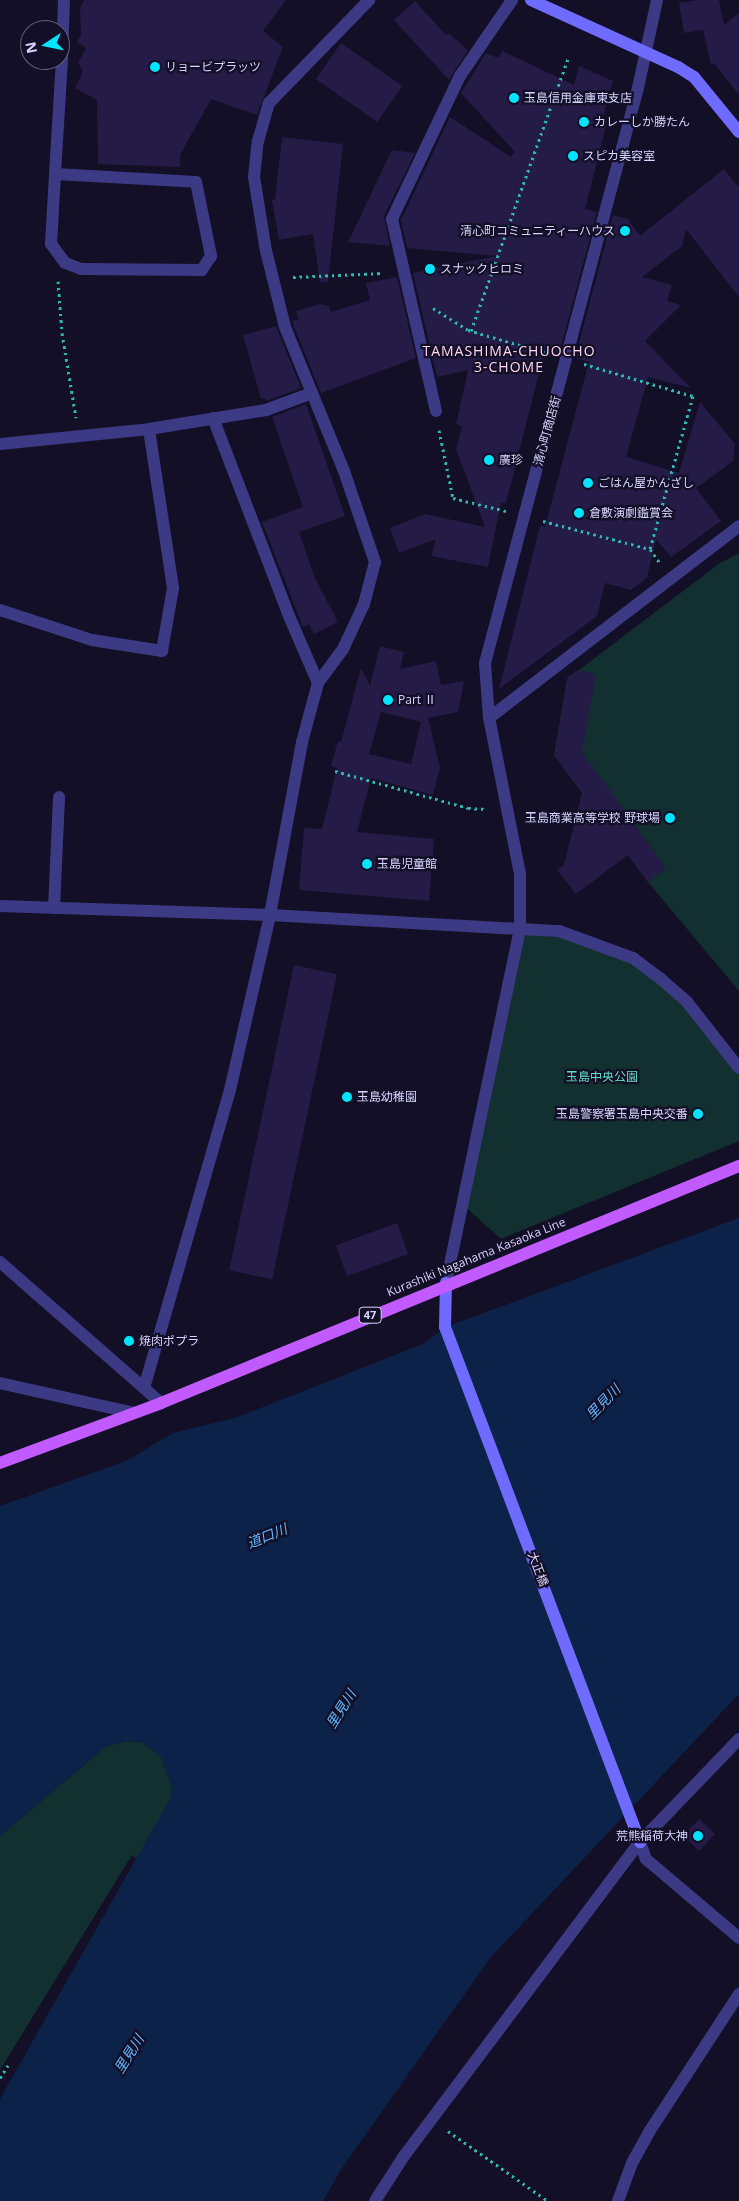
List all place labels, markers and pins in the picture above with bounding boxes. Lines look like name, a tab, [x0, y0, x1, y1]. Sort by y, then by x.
place label: リョービプラッツ	[165, 60, 261, 74]
marker: リョービプラッツ	[149, 61, 161, 73]
place label: 玉島信用金庫東支店	[524, 91, 632, 105]
marker: 玉島信用金庫東支店	[508, 92, 520, 104]
place label: カレーしか勝たん	[594, 115, 690, 129]
marker: カレーしか勝たん	[578, 116, 590, 128]
place label: スピカ美容室	[583, 149, 655, 163]
marker: スピカ美容室	[567, 150, 579, 162]
place label: 清心町コミュニティーハウス	[459, 224, 615, 238]
marker: 清心町コミュニティーハウス	[619, 225, 631, 237]
place label: スナックヒロミ	[440, 262, 524, 276]
marker: スナックヒロミ	[424, 263, 436, 275]
place label: 廣珍	[499, 453, 523, 467]
marker: 廣珍	[483, 454, 495, 466]
place label: ごはん屋かんざし	[598, 476, 694, 490]
marker: ごはん屋かんざし	[582, 477, 594, 489]
place label: 倉敷演劇鑑賞会	[589, 506, 673, 520]
marker: 倉敷演劇鑑賞会	[573, 507, 585, 519]
place label: Part Ⅱ	[398, 693, 436, 707]
marker: Part Ⅱ	[382, 694, 394, 706]
place label: 玉島商業高等学校 野球場	[525, 811, 660, 825]
marker: 玉島商業高等学校 野球場	[664, 812, 676, 824]
place label: 玉島児童館	[377, 857, 437, 871]
marker: 玉島児童館	[361, 858, 373, 870]
place label: 玉島幼稚園	[357, 1090, 417, 1104]
marker: 玉島幼稚園	[341, 1091, 353, 1103]
place label: 玉島警察署玉島中央交番	[556, 1107, 688, 1121]
marker: 玉島警察署玉島中央交番	[692, 1108, 704, 1120]
place label: 焼肉ポプラ	[139, 1334, 199, 1348]
marker: 焼肉ポプラ	[123, 1335, 135, 1347]
place label: 荒熊稲荷大神	[616, 1829, 688, 1843]
marker: 荒熊稲荷大神	[692, 1830, 704, 1842]

